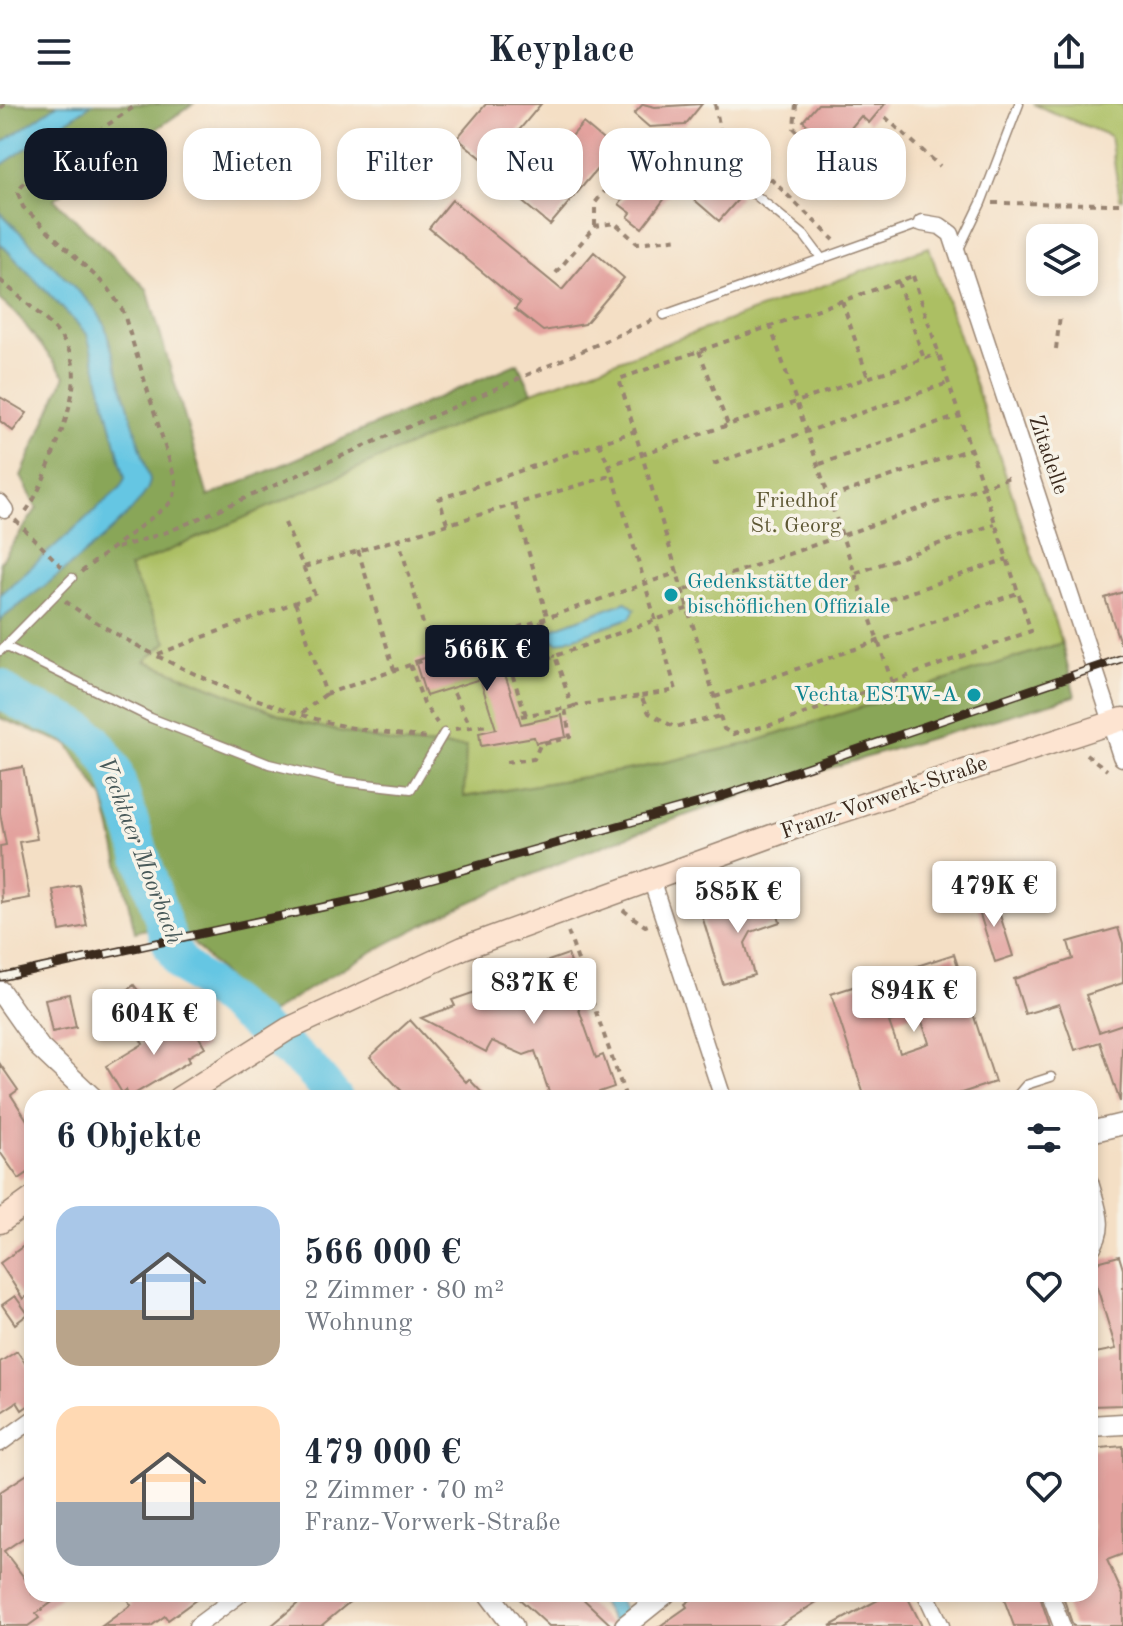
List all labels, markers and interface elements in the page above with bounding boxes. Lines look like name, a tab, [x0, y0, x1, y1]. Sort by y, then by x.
icon: menu	[32, 30, 76, 74]
icon: share	[1047, 30, 1091, 74]
text: Keyplace	[488, 34, 635, 70]
chip: Kaufen	[24, 128, 167, 200]
chip: Mieten	[183, 128, 321, 200]
chip: Filter	[337, 128, 461, 200]
chip: Neu	[477, 128, 583, 200]
chip: Wohnung	[599, 128, 771, 200]
chip: Haus	[787, 128, 906, 200]
map controls	[1026, 224, 1098, 296]
button: layers	[1026, 224, 1098, 296]
street label: Zitadelle	[1024, 412, 1072, 498]
park label: Friedhof St. Georg	[750, 490, 842, 537]
place label: Gedenkstätte der bischöflichen Offiziale	[687, 571, 890, 618]
marker: Gedenkstätte der bischöflichen Offiziale	[662, 586, 680, 604]
pin: 566K €	[422, 625, 552, 693]
text: 566K €	[443, 638, 531, 664]
place label: Vechta ESTW-A	[794, 684, 958, 706]
marker: Vechta ESTW-A	[965, 686, 983, 704]
street label: Franz-Vorwerk-Straße	[778, 752, 990, 844]
water label: Vechtaer Moorbach	[92, 754, 186, 948]
pin: 479K €	[929, 861, 1059, 929]
pin: 585K €	[673, 867, 803, 935]
text: 479K €	[950, 874, 1038, 900]
text: 585K €	[694, 880, 782, 906]
pin: 837K €	[469, 958, 599, 1026]
pin: 894K €	[849, 966, 979, 1034]
text: 837K €	[490, 971, 578, 997]
text: 894K €	[870, 979, 958, 1005]
pin: 604K €	[89, 989, 219, 1057]
text: 604K €	[110, 1002, 198, 1028]
icon: filters	[1022, 1116, 1066, 1160]
text: 6 Objekte	[56, 1121, 202, 1155]
text: 566 000 €	[304, 1237, 461, 1271]
icon: home	[120, 1238, 216, 1334]
icon: heart	[1022, 1264, 1066, 1308]
text: 2 Zimmer · 80 m²	[304, 1278, 504, 1304]
text: Wohnung	[304, 1310, 412, 1336]
text: 479 000 €	[304, 1437, 461, 1471]
icon: home	[120, 1438, 216, 1534]
icon: heart	[1022, 1464, 1066, 1508]
text: 2 Zimmer · 70 m²	[304, 1478, 504, 1504]
text: Franz-Vorwerk-Straße	[304, 1510, 560, 1536]

